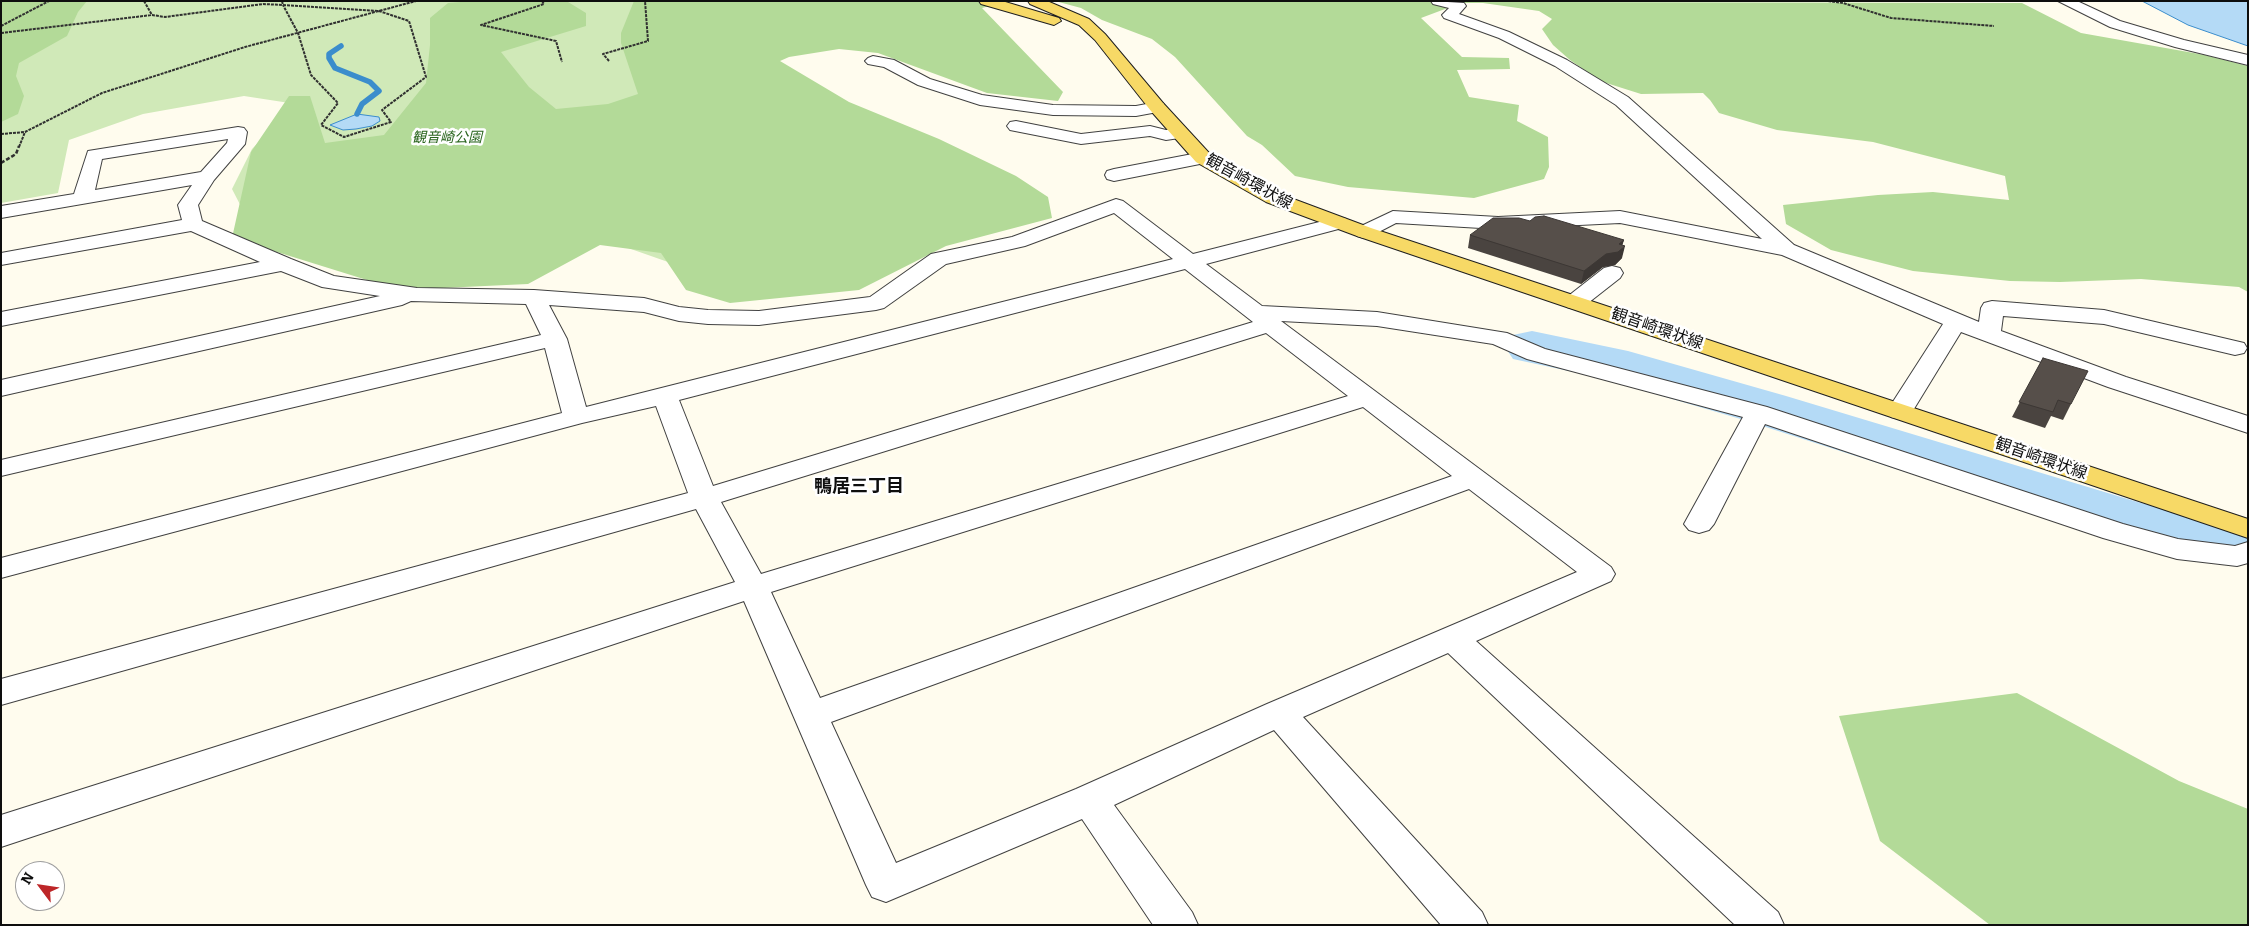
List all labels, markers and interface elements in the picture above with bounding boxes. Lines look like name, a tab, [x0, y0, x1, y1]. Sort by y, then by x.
park label: 観音崎公園	[412, 130, 482, 146]
street label: 観音崎環状線	[1202, 150, 1296, 214]
street label: 観音崎環状線	[1608, 304, 1706, 354]
street label: 観音崎環状線	[1992, 434, 2090, 484]
district label: 鴨居三丁目	[814, 476, 904, 498]
north arrow	[15, 861, 65, 911]
text: N	[18, 870, 38, 888]

